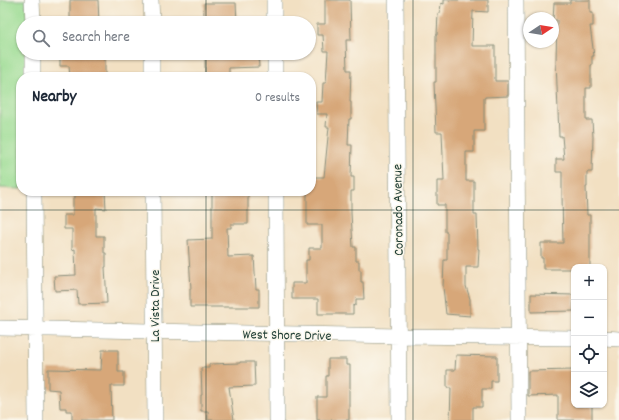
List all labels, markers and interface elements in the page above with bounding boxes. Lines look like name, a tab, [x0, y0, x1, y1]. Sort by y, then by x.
north arrow	[523, 12, 559, 48]
search box	[16, 16, 316, 60]
icon: search	[30, 27, 52, 49]
text: Search here	[62, 27, 130, 49]
text: Nearby	[32, 86, 76, 110]
text: 0 results	[255, 89, 300, 108]
street label: Coronado Avenue	[388, 164, 410, 256]
map controls	[571, 264, 607, 408]
button: +	[571, 264, 607, 300]
street label: La Vista Drive	[146, 270, 166, 342]
button: −	[571, 300, 607, 336]
street label: West Shore Drive	[242, 325, 332, 347]
button: locate	[571, 336, 607, 372]
button: layers	[571, 372, 607, 408]

